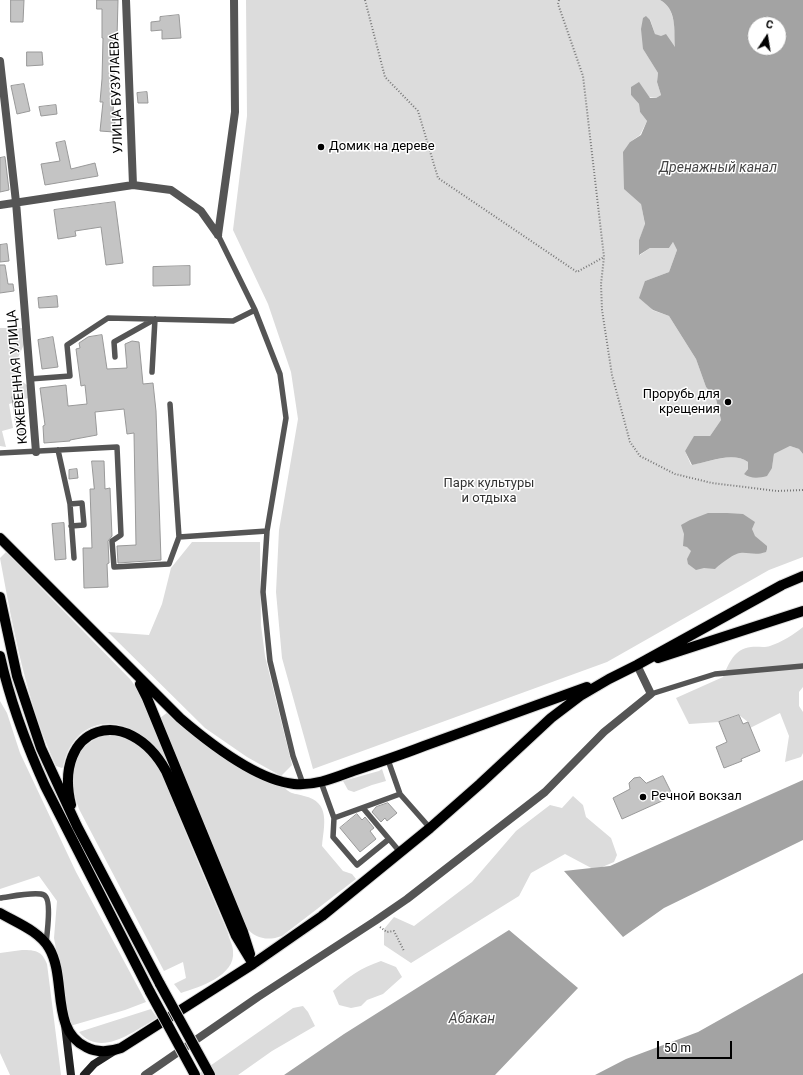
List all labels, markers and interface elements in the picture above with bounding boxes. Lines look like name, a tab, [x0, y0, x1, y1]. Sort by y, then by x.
north arrow	[747, 16, 787, 56]
text: С	[765, 18, 774, 32]
street label: УЛИЦА БУЗУЛАЕВА	[107, 32, 127, 154]
place label: Домик на дереве	[329, 139, 435, 155]
marker: Домик на дереве	[316, 142, 326, 152]
water label: Дренажный канал	[659, 160, 777, 176]
street label: КОЖЕВЕННАЯ УЛИЦА	[4, 309, 32, 445]
place label: Прорубь для крещения	[643, 387, 720, 418]
marker: Прорубь для крещения	[723, 397, 733, 407]
park label: Парк культуры и отдыха	[444, 476, 534, 507]
place label: Речной вокзал	[651, 789, 742, 805]
marker: Речной вокзал	[638, 792, 648, 802]
water label: Абакан	[449, 1011, 495, 1027]
scale bar	[659, 1033, 734, 1059]
text: 50 m	[664, 1041, 691, 1055]

